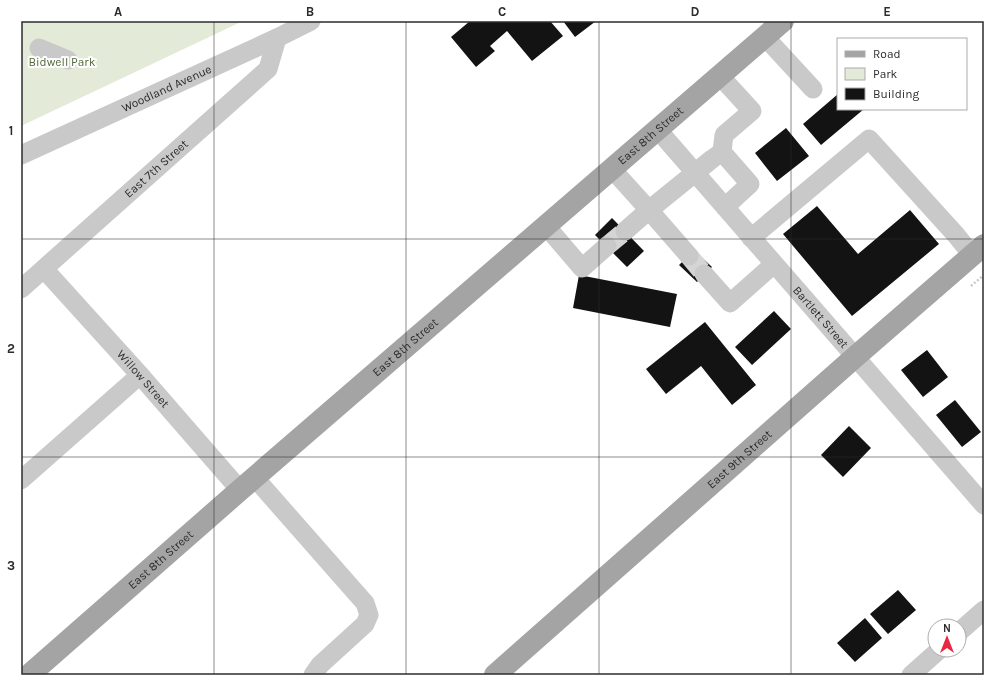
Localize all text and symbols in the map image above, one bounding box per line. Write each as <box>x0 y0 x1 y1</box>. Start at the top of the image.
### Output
text: A <box>114 4 122 19</box>
text: B <box>306 4 314 19</box>
text: C <box>498 4 506 19</box>
text: D <box>691 4 700 19</box>
text: E <box>883 4 891 19</box>
legend <box>837 38 967 110</box>
text: Road <box>873 47 901 61</box>
park label: Bidwell Park <box>29 55 96 69</box>
street label: Woodland Avenue <box>119 62 214 115</box>
text: Park <box>873 67 898 81</box>
text: Building <box>873 87 920 101</box>
street label: East 8th Street <box>615 103 686 168</box>
text: 1 <box>9 123 13 138</box>
street label: East 7th Street <box>122 136 191 201</box>
street label: Bartlett Street <box>790 283 852 351</box>
street label: East 8th Street <box>370 315 441 379</box>
text: 2 <box>7 341 15 356</box>
street label: Willow Street <box>114 347 173 411</box>
street label: East 9th Street <box>704 427 775 491</box>
street label: East 8th Street <box>125 527 196 592</box>
text: 3 <box>7 558 15 573</box>
north arrow <box>927 618 967 658</box>
text: N <box>943 622 951 635</box>

